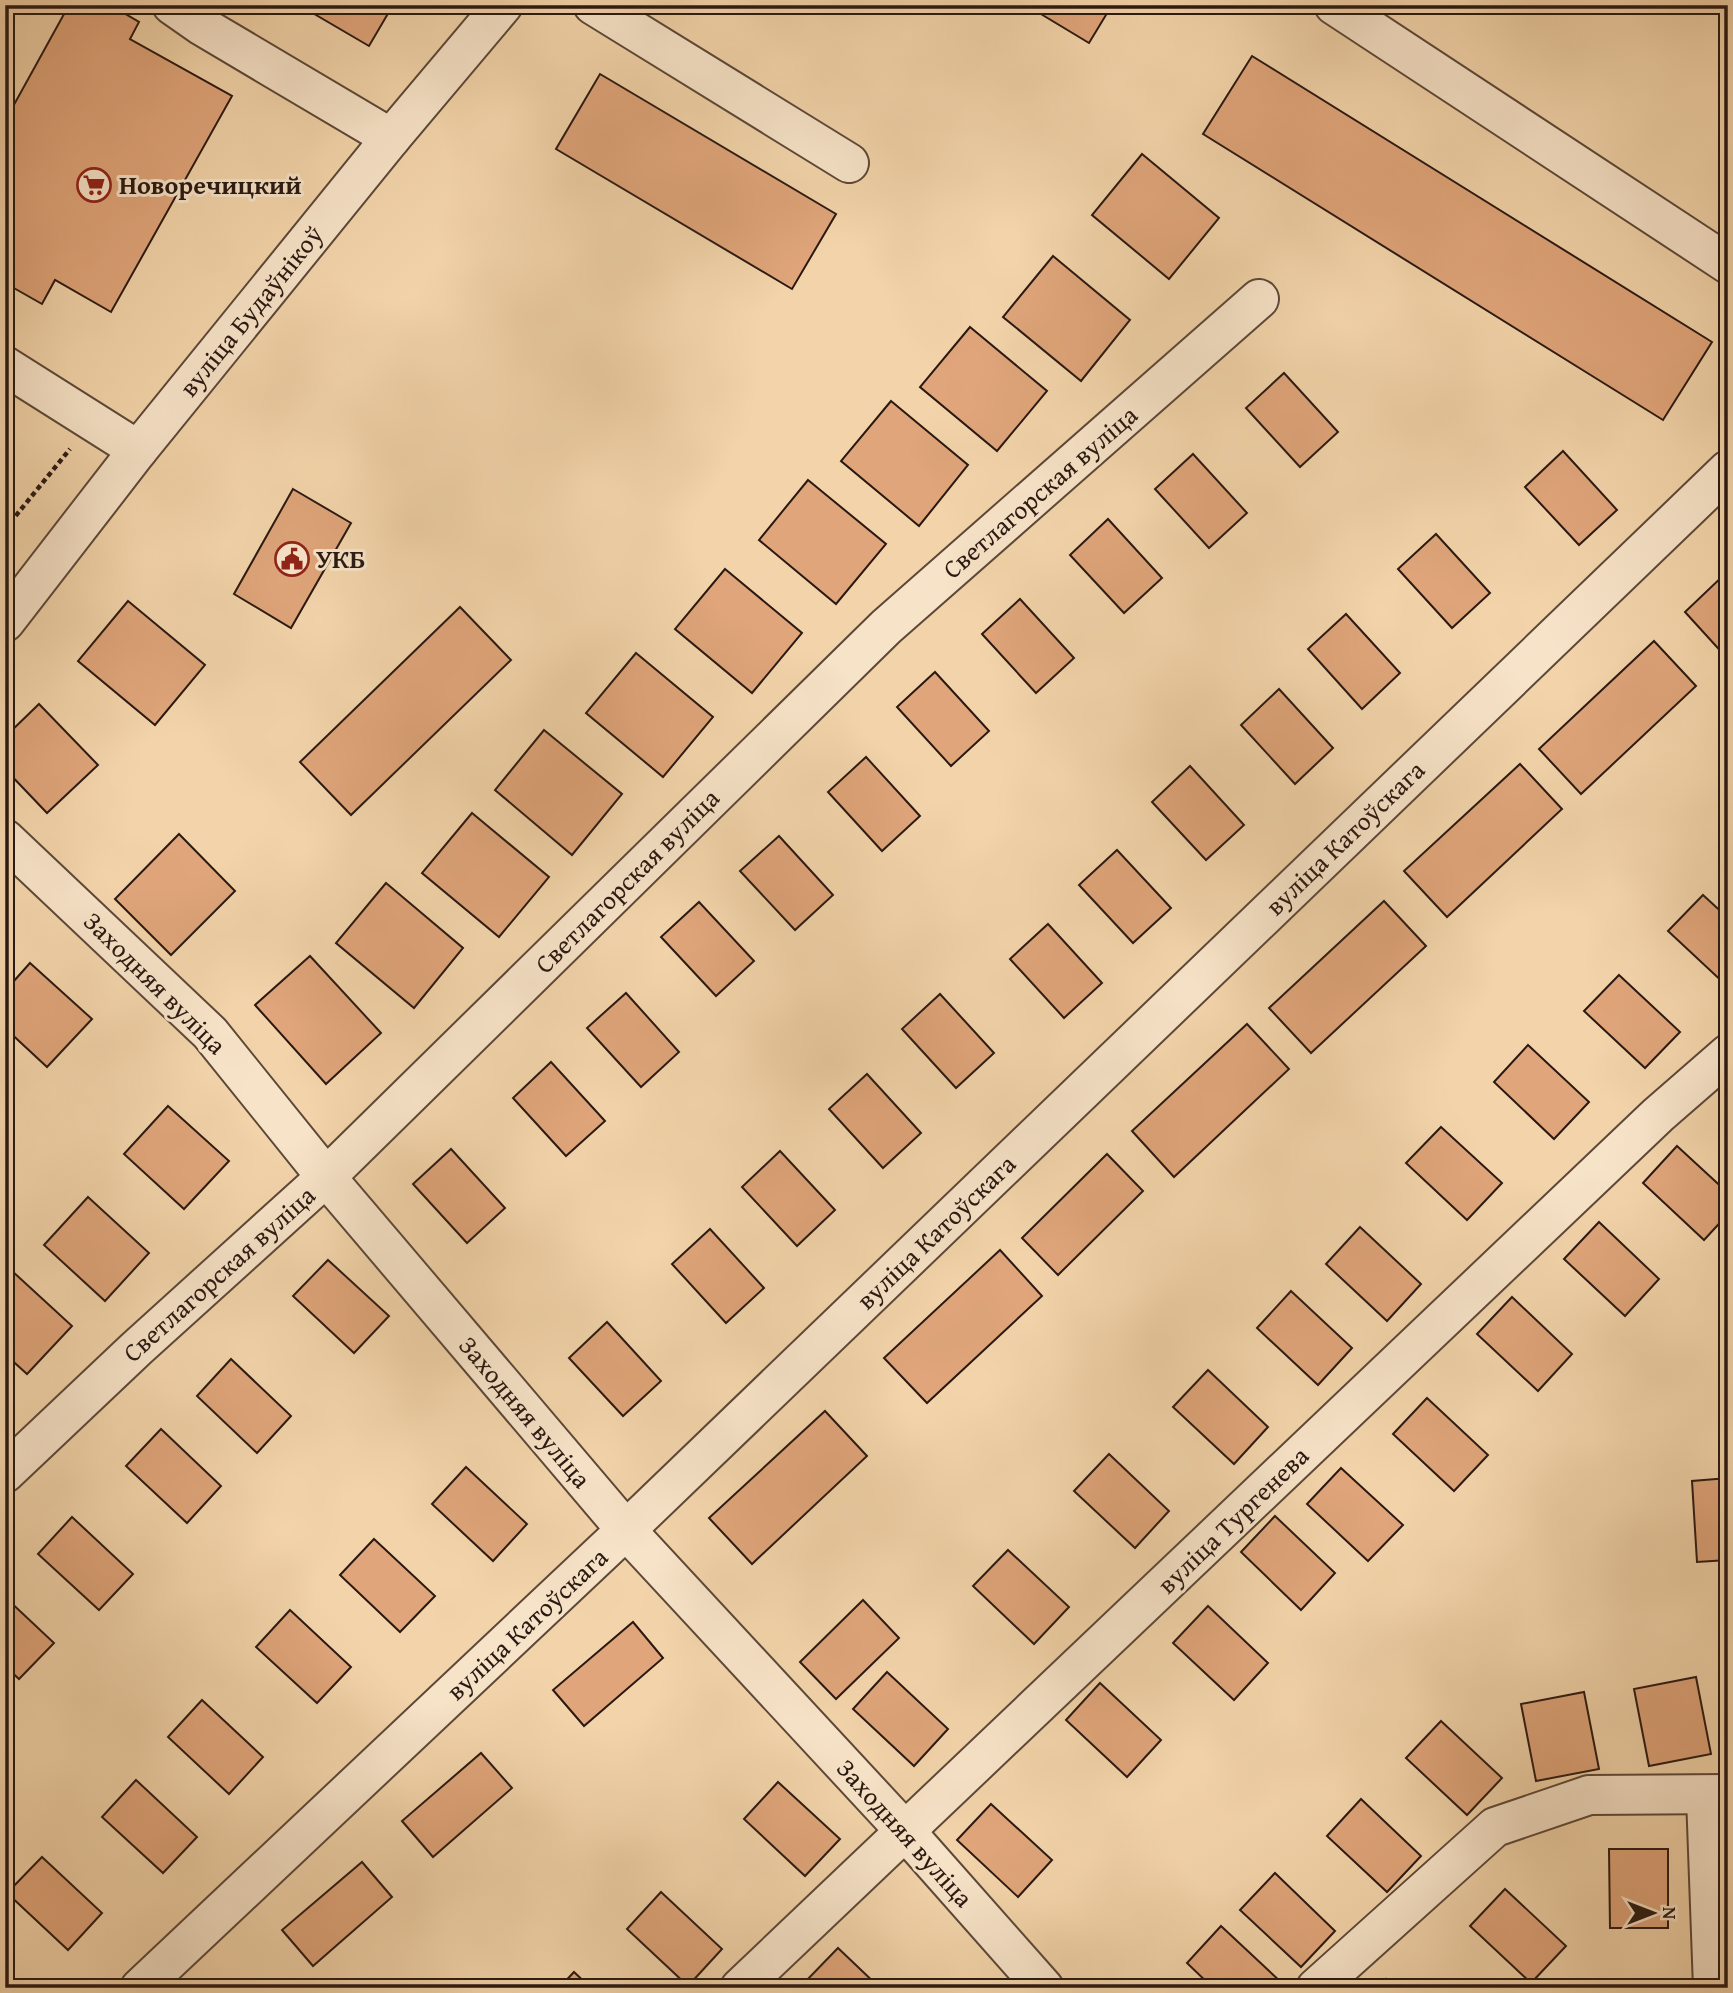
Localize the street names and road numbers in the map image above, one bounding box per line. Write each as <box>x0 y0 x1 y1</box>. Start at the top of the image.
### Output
street label: вуліца Будаўнікоў <box>169 217 332 405</box>
street label: Светлагорская вуліца <box>933 395 1146 588</box>
street label: вуліца Катоўскага <box>1256 751 1434 924</box>
street label: Светлагорская вуліца <box>525 779 728 982</box>
street label: Заходняя вуліца <box>75 902 236 1063</box>
street label: вуліца Катоўскага <box>847 1145 1025 1318</box>
street label: Светлагорская вуліца <box>114 1176 324 1371</box>
street label: Заходняя вуліца <box>450 1327 601 1497</box>
street label: вуліца Тургенева <box>1148 1436 1318 1602</box>
street label: вуліца Катоўскага <box>437 1538 617 1709</box>
street label: Заходняя вуліца <box>828 1750 983 1916</box>

